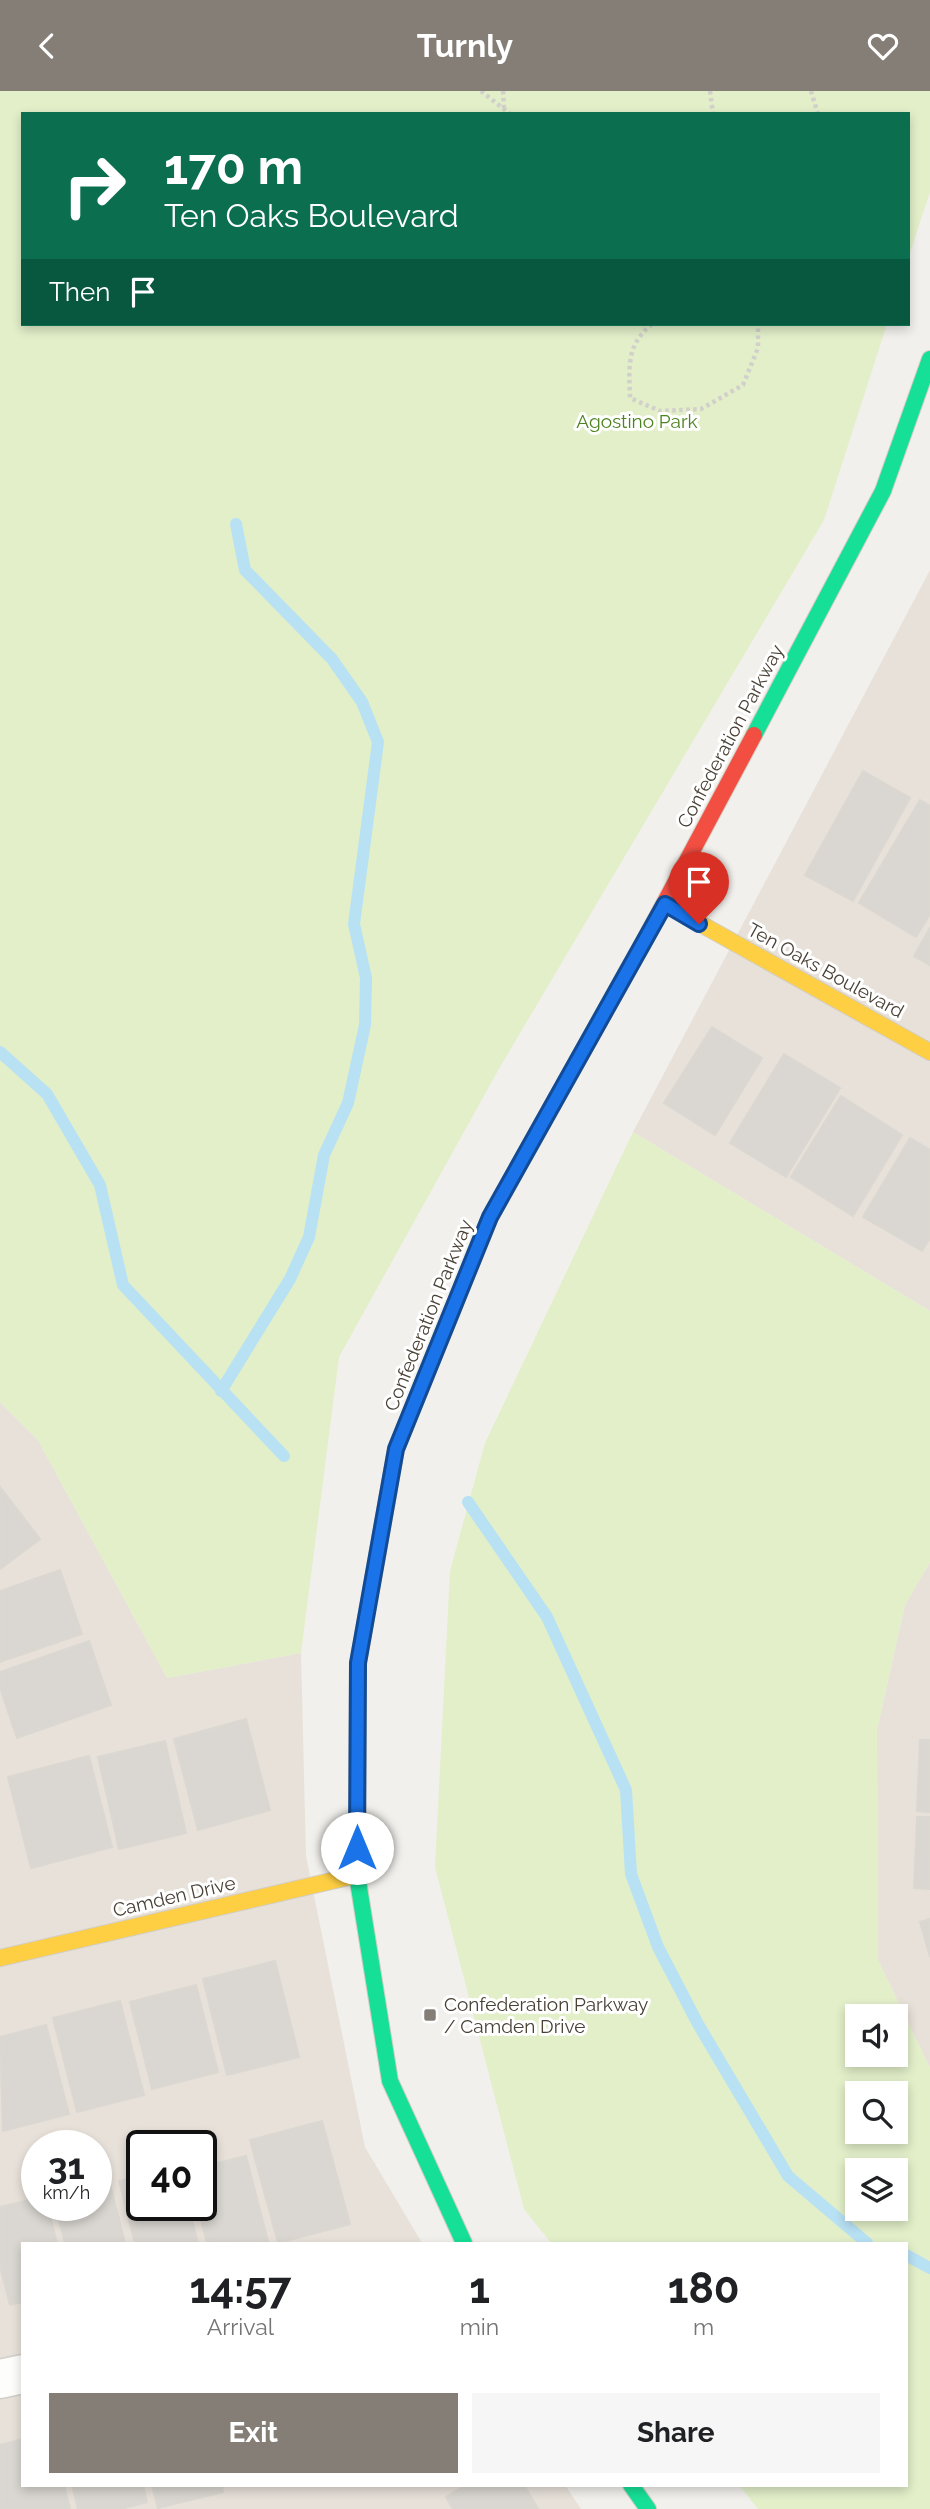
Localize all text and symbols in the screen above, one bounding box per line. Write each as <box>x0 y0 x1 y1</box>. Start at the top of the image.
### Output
icon: back <box>28 27 66 65</box>
text: Turnly <box>417 27 513 64</box>
icon: heart <box>864 27 902 65</box>
text: 170 m <box>164 138 303 195</box>
icon: right <box>49 140 140 231</box>
text: Ten Oaks Boulevard <box>164 197 459 234</box>
icon: arrive <box>124 273 162 311</box>
text: Then <box>49 277 110 307</box>
park label: Agostino Park <box>576 410 698 432</box>
street label: Confederation Parkway <box>672 641 788 831</box>
pin <box>669 852 729 924</box>
icon: arrive <box>680 863 718 901</box>
street label: Ten Oaks Boulevard <box>744 918 908 1022</box>
street label: Confederation Parkway <box>380 1216 476 1414</box>
position arrow <box>320 1811 394 1885</box>
street label: Camden Drive <box>111 1871 237 1921</box>
place label: Confederation Parkway / Camden Drive <box>444 1993 648 2037</box>
map controls <box>845 2004 908 2221</box>
button: sound <box>845 2004 908 2067</box>
marker: Confederation Parkway / Camden Drive <box>422 2007 438 2023</box>
button: search <box>845 2081 908 2144</box>
speed limit sign: 40 <box>126 2130 217 2221</box>
text: 31 <box>48 2146 85 2187</box>
button: layers <box>845 2158 908 2221</box>
text: km/h <box>43 2182 90 2203</box>
text: 14:57 <box>189 2264 291 2313</box>
text: 1 <box>469 2264 490 2313</box>
text: 180 <box>668 2264 740 2313</box>
text: Arrival <box>207 2313 274 2340</box>
text: min <box>460 2313 499 2340</box>
text: m <box>693 2313 714 2340</box>
button: Exit <box>49 2393 458 2473</box>
button: Share <box>472 2393 880 2473</box>

